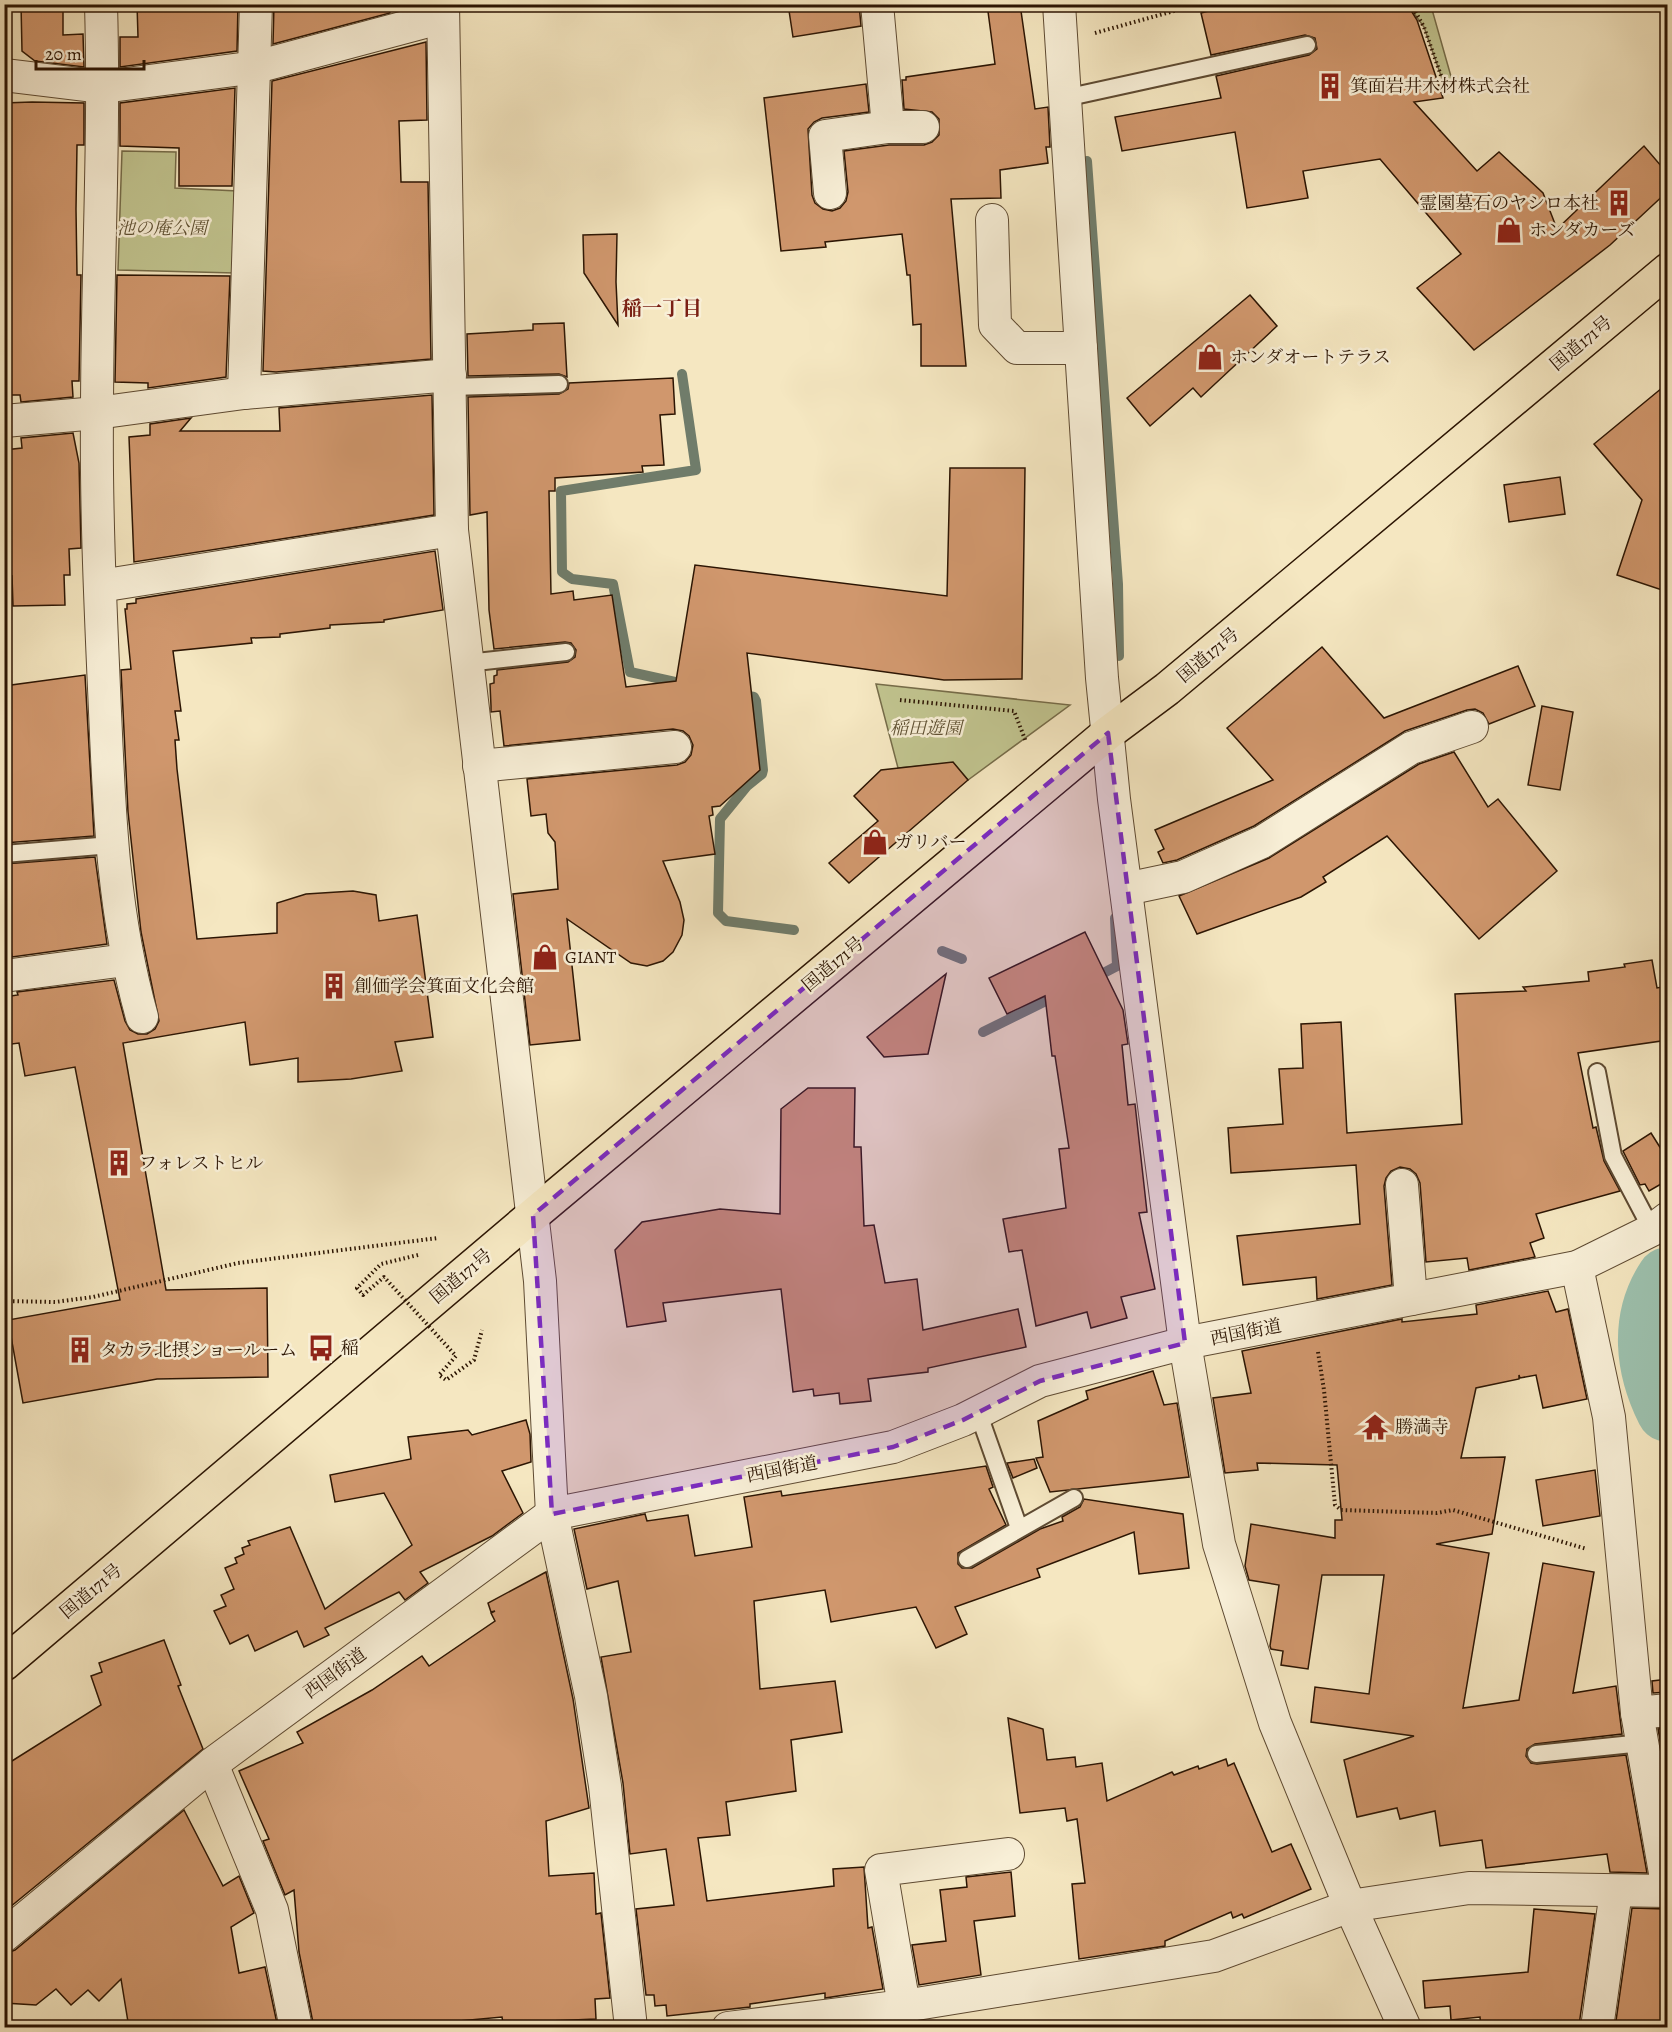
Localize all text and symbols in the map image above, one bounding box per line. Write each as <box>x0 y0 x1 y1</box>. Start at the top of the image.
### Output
scale bar <box>36 33 144 71</box>
text: 20 m <box>45 42 82 66</box>
building icon: 箕面岩井木材株式会社 <box>1315 71 1345 101</box>
place label: 箕面岩井木材株式会社 <box>1350 74 1530 98</box>
building icon: 霊園墓石のヤシロ本社 <box>1604 188 1634 218</box>
place label: 霊園墓石のヤシロ本社 <box>1419 191 1599 215</box>
shop icon: ホンダカーズ <box>1494 215 1524 245</box>
park label: 池の庵公園 <box>117 216 210 240</box>
place label: ホンダカーズ <box>1529 218 1635 242</box>
district label: 稲一丁目 <box>622 295 702 322</box>
street label: 国道171号 <box>1545 310 1617 376</box>
shop icon: ホンダオートテラス <box>1195 342 1225 372</box>
place label: ホンダオートテラス <box>1230 345 1391 369</box>
street label: 国道171号 <box>1172 622 1244 688</box>
park label: 稲田遊園 <box>890 716 965 740</box>
shop icon: ガリバー <box>860 827 890 857</box>
place label: ガリバー <box>895 830 966 854</box>
street label: 国道171号 <box>797 931 869 997</box>
shop icon: GIANT <box>530 942 560 972</box>
place label: GIANT <box>565 945 616 969</box>
building icon: 創価学会箕面文化会館 <box>319 971 349 1001</box>
place label: 創価学会箕面文化会館 <box>354 974 534 998</box>
building icon: フォレストヒル <box>104 1148 134 1178</box>
place label: フォレストヒル <box>139 1151 264 1175</box>
street label: 国道171号 <box>425 1243 497 1309</box>
street label: 西国街道 <box>1208 1313 1284 1351</box>
bus stop icon: 稲 <box>306 1333 336 1363</box>
building icon: タカラ北摂ショールーム <box>65 1335 95 1365</box>
place label: 稲 <box>341 1336 359 1360</box>
place label: タカラ北摂ショールーム <box>100 1338 297 1362</box>
temple icon: 勝満寺 <box>1360 1412 1390 1442</box>
place label: 勝満寺 <box>1395 1415 1449 1439</box>
street label: 西国街道 <box>744 1450 820 1488</box>
street label: 国道171号 <box>55 1558 127 1624</box>
street label: 西国街道 <box>299 1642 371 1704</box>

